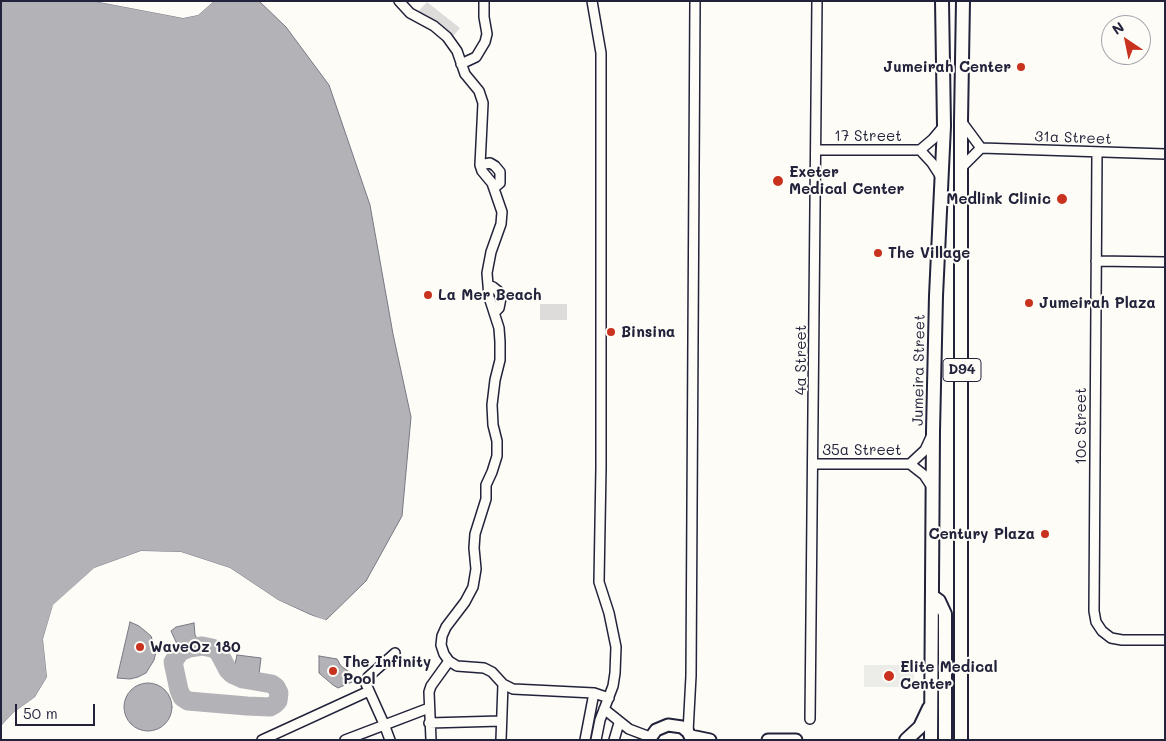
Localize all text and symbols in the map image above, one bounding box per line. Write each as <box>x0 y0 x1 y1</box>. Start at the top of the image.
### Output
north arrow <box>1101 15 1151 65</box>
text: N <box>1108 17 1128 39</box>
place label: Jumeirah Center <box>883 58 1011 76</box>
marker: Jumeirah Center <box>1015 61 1027 73</box>
street label: 17 Street <box>834 127 902 145</box>
street label: 31a Street <box>1034 128 1112 148</box>
place label: Exeter Medical Center <box>789 163 904 198</box>
marker: Exeter Medical Center <box>771 174 785 188</box>
place label: Medlink Clinic <box>946 190 1051 208</box>
marker: Medlink Clinic <box>1055 192 1069 206</box>
place label: The Village <box>888 244 970 262</box>
marker: The Village <box>872 247 884 259</box>
place label: La Mer Beach <box>438 286 542 304</box>
marker: La Mer Beach <box>422 289 434 301</box>
place label: Jumeirah Plaza <box>1039 294 1156 312</box>
marker: Jumeirah Plaza <box>1023 297 1035 309</box>
street label: Jumeira Street <box>909 314 929 426</box>
place label: Binsina <box>621 323 675 341</box>
street label: 4a Street <box>792 325 810 395</box>
marker: Binsina <box>605 326 617 338</box>
road number: D94 <box>943 358 981 382</box>
street label: 10c Street <box>1072 387 1090 465</box>
street label: 35a Street <box>822 441 902 459</box>
place label: Century Plaza <box>929 525 1035 543</box>
marker: Century Plaza <box>1039 528 1051 540</box>
place label: WaveOz 180 <box>150 638 241 656</box>
marker: WaveOz 180 <box>134 641 146 653</box>
place label: The Infinity Pool <box>343 653 431 688</box>
place label: Elite Medical Center <box>900 658 998 693</box>
marker: The Infinity Pool <box>327 665 339 677</box>
marker: Elite Medical Center <box>882 669 896 683</box>
scale bar <box>18 694 98 726</box>
text: 50 m <box>23 703 58 723</box>

